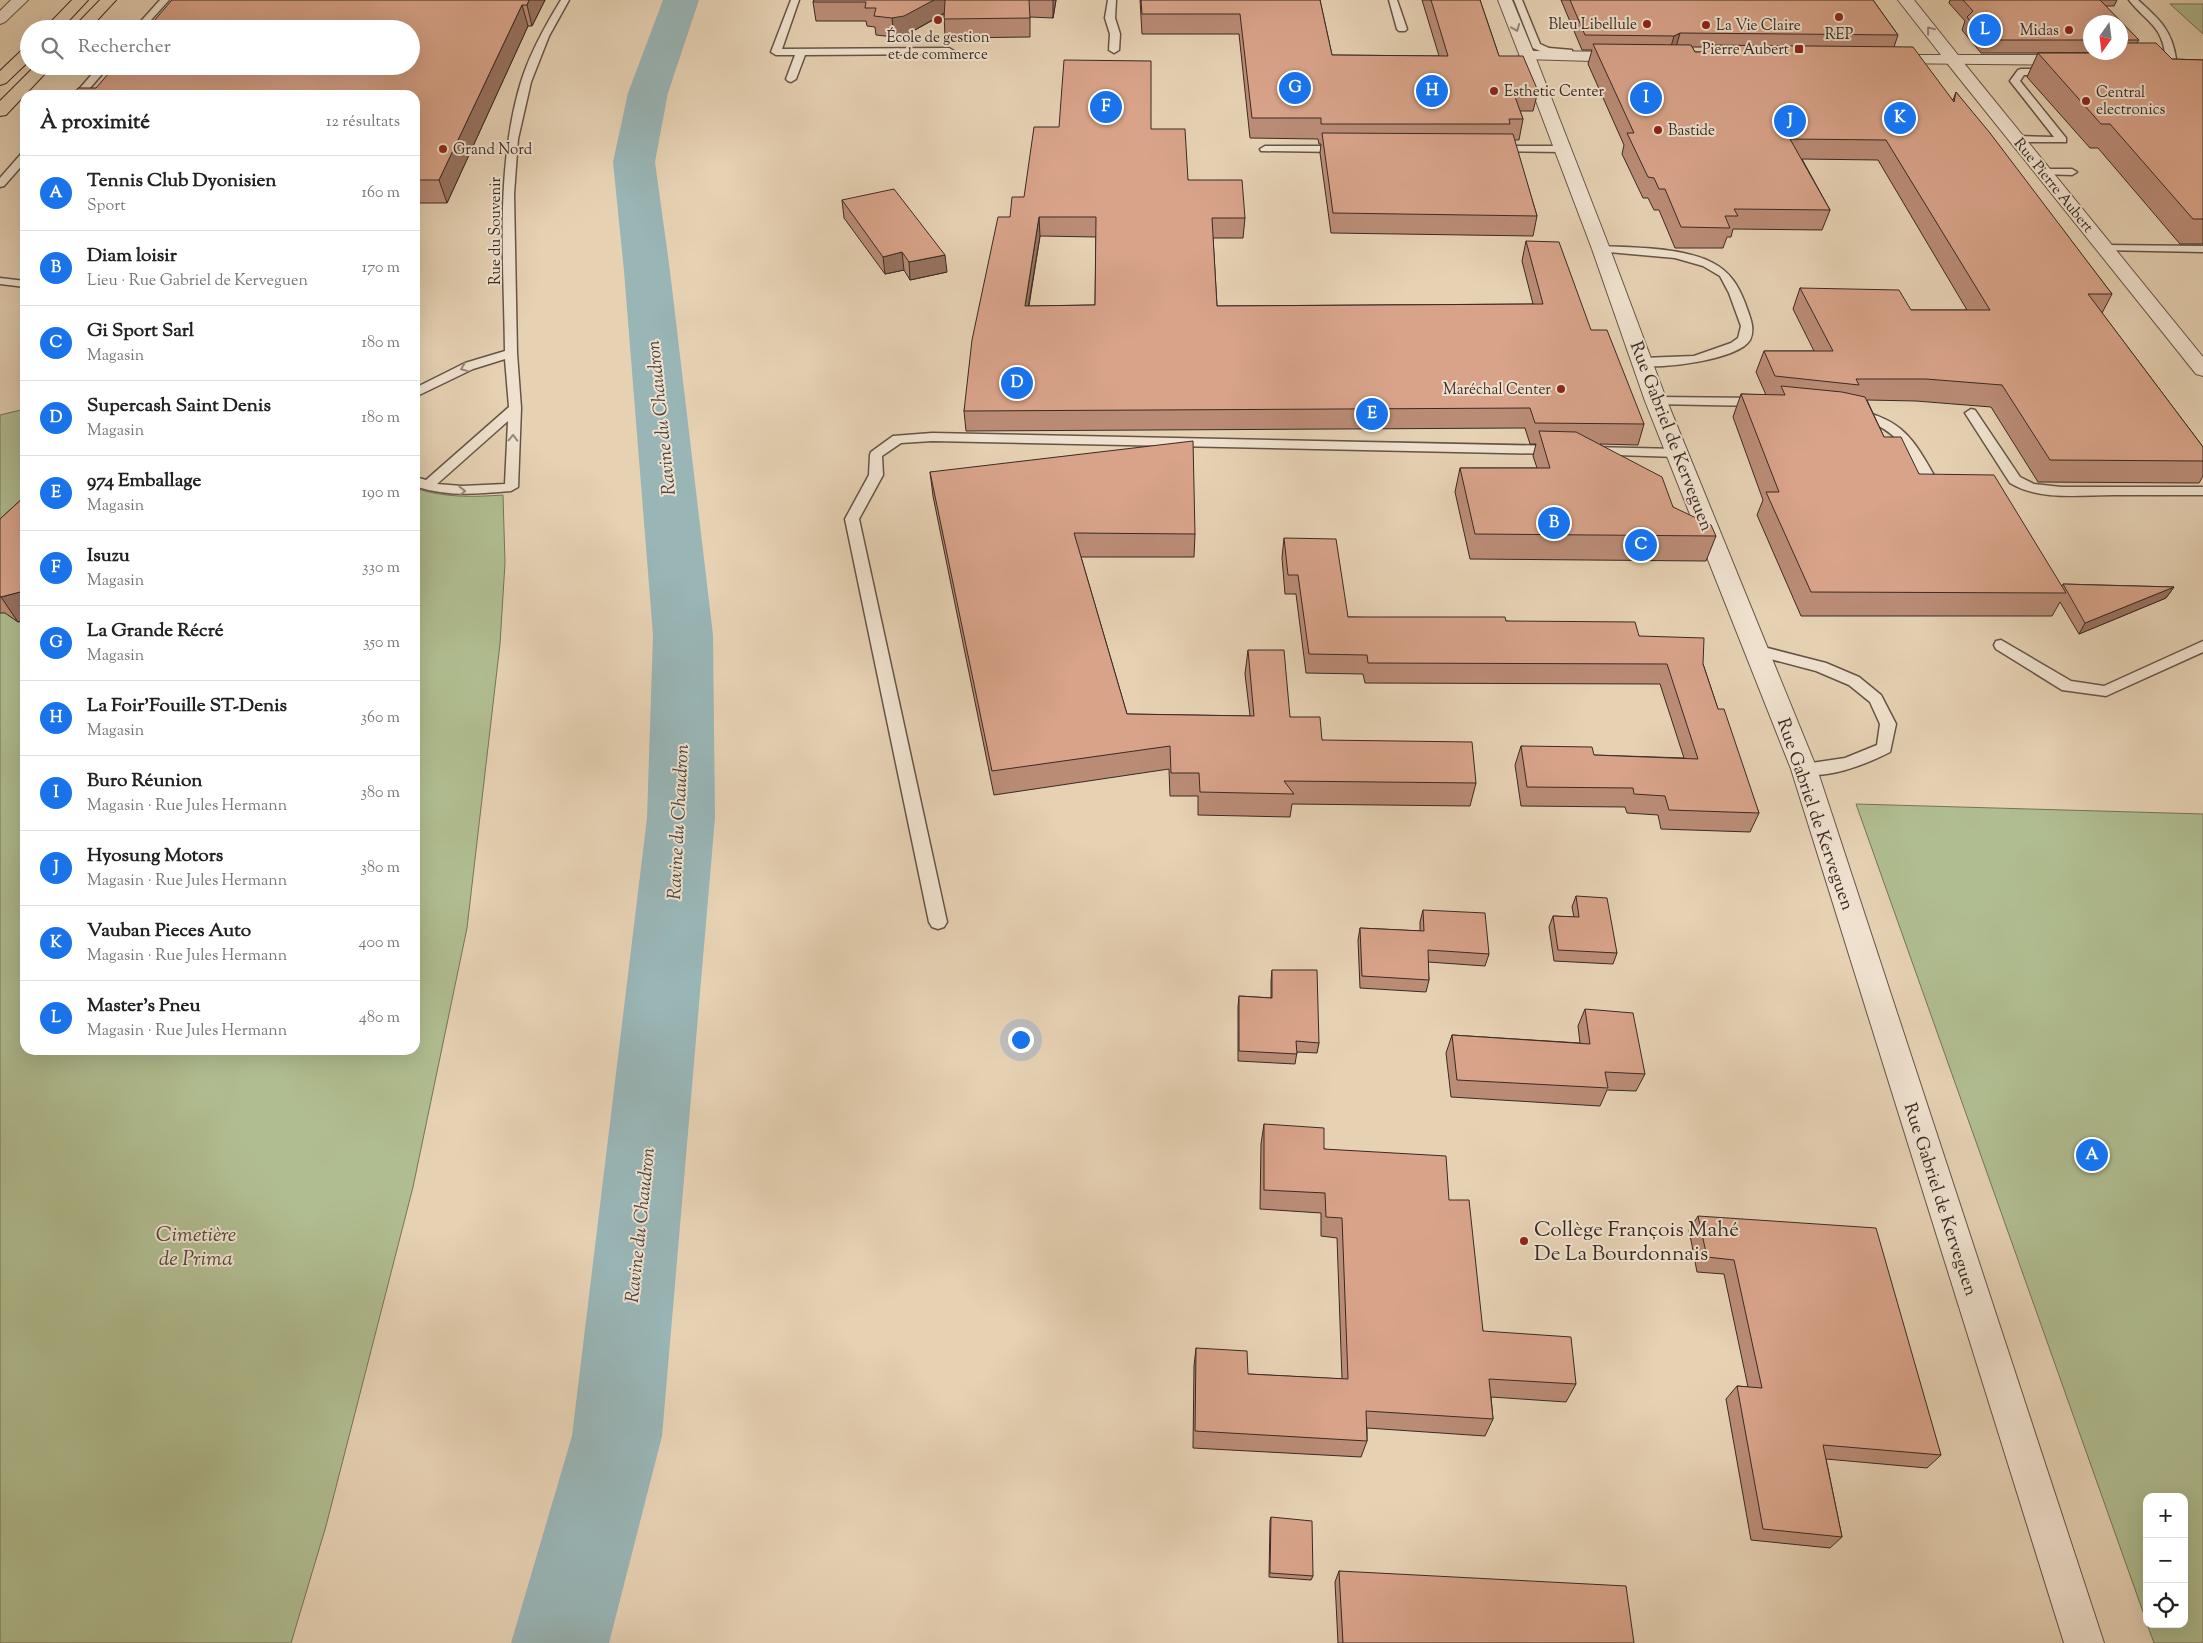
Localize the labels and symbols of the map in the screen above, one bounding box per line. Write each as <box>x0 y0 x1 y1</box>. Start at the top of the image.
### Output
marker: REP <box>1833 11 1845 23</box>
pin: L <box>1969 11 2001 49</box>
marker: École de gestion et de commerce <box>932 14 944 26</box>
place label: Bleu Libellule <box>1549 15 1637 36</box>
north arrow <box>2083 15 2128 60</box>
place label: La Vie Claire <box>1716 16 1801 37</box>
marker: Bleu Libellule <box>1641 18 1653 30</box>
marker: La Vie Claire <box>1700 19 1712 31</box>
place label: Midas <box>2020 21 2059 42</box>
one-way arrow <box>1510 23 1521 32</box>
marker: Midas <box>2063 24 2075 36</box>
place label: REP <box>1825 25 1854 46</box>
place label: École de gestion et de commerce <box>886 27 990 66</box>
one-way arrow <box>1927 27 1935 36</box>
place label: Pierre Aubert <box>1702 40 1789 61</box>
marker: Pierre Aubert <box>1793 43 1805 55</box>
pin: G <box>1279 69 1311 107</box>
pin: H <box>1416 72 1448 110</box>
pin: I <box>1630 79 1662 117</box>
place label: Esthetic Center <box>1504 82 1604 103</box>
place label: Central electronics <box>2096 83 2165 121</box>
marker: Esthetic Center <box>1488 85 1500 97</box>
pin: F <box>1090 88 1122 126</box>
marker: Central electronics <box>2080 95 2092 107</box>
pin: K <box>1884 99 1916 137</box>
pin: J <box>1774 102 1806 140</box>
place label: Bastide <box>1668 121 1715 142</box>
marker: Bastide <box>1652 124 1664 136</box>
street label: Rue Pierre Aubert <box>2008 134 2098 238</box>
place label: Grand Nord <box>453 140 533 161</box>
marker: Grand Nord <box>437 143 449 155</box>
street label: Rue du Souvenir <box>486 177 507 285</box>
street label: Rue Gabriel de Kerveguen <box>1622 338 1719 536</box>
water label: Ravine du Chaudron <box>641 339 684 497</box>
one-way arrow <box>460 362 469 372</box>
pin: D <box>1001 364 1033 402</box>
place label: Maréchal Center <box>1443 380 1551 401</box>
marker: Maréchal Center <box>1555 383 1567 395</box>
pin: E <box>1356 395 1388 433</box>
one-way arrow <box>508 434 519 442</box>
one-way arrow <box>458 486 466 496</box>
pin: B <box>1538 504 1570 542</box>
pin: C <box>1625 526 1657 564</box>
street label: Rue Gabriel de Kerveguen <box>1769 715 1859 915</box>
water label: Ravine du Chaudron <box>662 744 697 901</box>
your location <box>1008 1027 1034 1053</box>
street label: Rue Gabriel de Kerveguen <box>1896 1100 1983 1300</box>
pin: A <box>2076 1136 2108 1174</box>
water label: Ravine du Chaudron <box>620 1146 663 1304</box>
place label: Collège François Mahé De La Bourdonnais <box>1534 1216 1739 1270</box>
park label: Cimetière de Prima <box>156 1221 236 1275</box>
marker: Collège François Mahé De La Bourdonnais <box>1518 1235 1530 1247</box>

